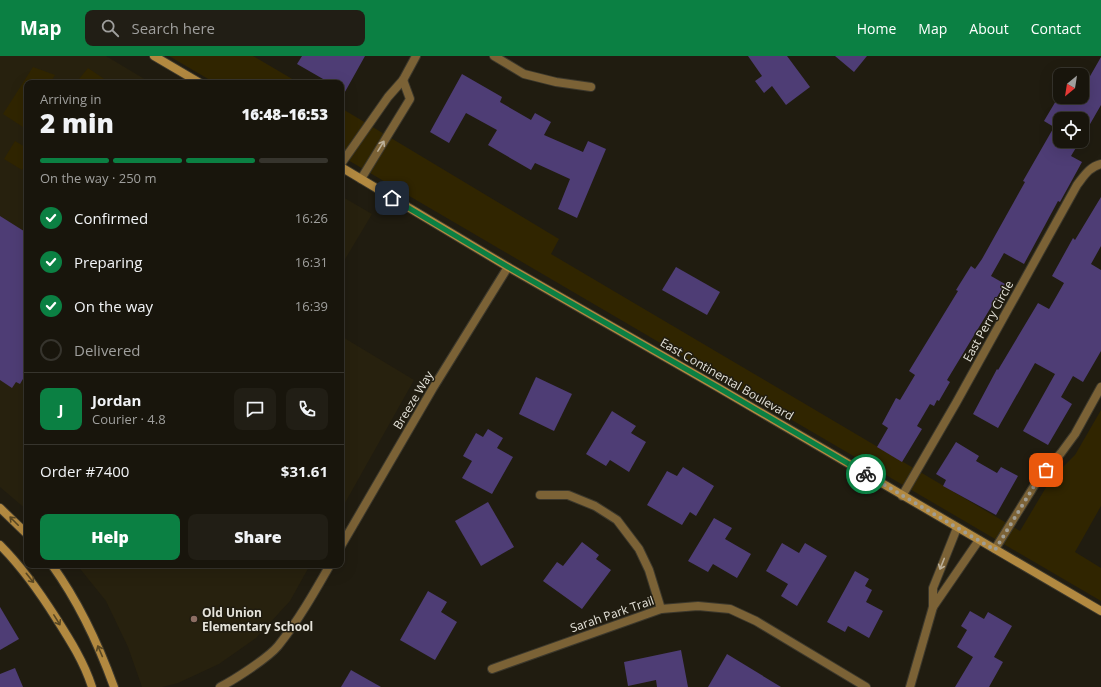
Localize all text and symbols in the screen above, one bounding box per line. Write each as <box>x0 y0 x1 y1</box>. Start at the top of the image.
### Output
search box <box>85 10 365 46</box>
text: Map <box>20 15 61 41</box>
icon: search <box>99 17 121 39</box>
text: Search here <box>131 18 215 38</box>
text: Home <box>857 19 896 38</box>
text: Map <box>918 19 947 38</box>
text: About <box>969 19 1009 38</box>
text: Contact <box>1031 19 1081 38</box>
north arrow <box>1053 68 1089 104</box>
map controls <box>1053 68 1089 148</box>
text: Arriving in <box>40 90 102 108</box>
text: 16:48–16:53 <box>242 104 328 124</box>
text: 2 min <box>40 105 114 141</box>
button: locate <box>1053 112 1089 148</box>
one-way arrow <box>377 141 385 152</box>
text: On the way · 250 m <box>40 169 156 187</box>
pin <box>375 181 409 215</box>
icon: home <box>381 187 403 209</box>
icon: check <box>40 207 62 229</box>
text: Confirmed <box>74 208 148 228</box>
text: 16:26 <box>295 209 328 227</box>
icon: check <box>40 251 62 273</box>
text: Preparing <box>74 252 142 272</box>
text: 16:31 <box>295 253 328 271</box>
street label: East Perry Circle <box>959 277 1017 365</box>
icon: check <box>40 295 62 317</box>
text: On the way <box>74 296 153 316</box>
text: 16:39 <box>295 297 328 315</box>
street label: East Continental Boulevard <box>657 334 797 424</box>
text: Delivered <box>74 340 141 360</box>
street label: Breeze Way <box>389 367 438 432</box>
button: chat <box>234 388 276 430</box>
button: phone <box>286 388 328 430</box>
text: Jordan <box>92 390 141 410</box>
text: J <box>59 399 63 419</box>
text: Courier · 4.8 <box>92 410 166 428</box>
pin <box>1029 453 1063 487</box>
courier <box>846 454 886 494</box>
icon: bag <box>1035 459 1057 481</box>
text: Order #7400 <box>40 461 129 481</box>
text: $31.61 <box>281 461 328 481</box>
icon: bike <box>855 463 877 485</box>
button: Help <box>40 514 180 560</box>
button: Share <box>188 514 328 560</box>
one-way arrow <box>9 516 19 526</box>
one-way arrow <box>938 557 945 569</box>
one-way arrow <box>25 572 34 583</box>
street label: Sarah Park Trail <box>568 592 656 636</box>
place label: Old Union Elementary School <box>202 604 313 635</box>
one-way arrow <box>54 614 62 626</box>
marker: Old Union Elementary School <box>189 614 199 624</box>
one-way arrow <box>96 645 104 657</box>

